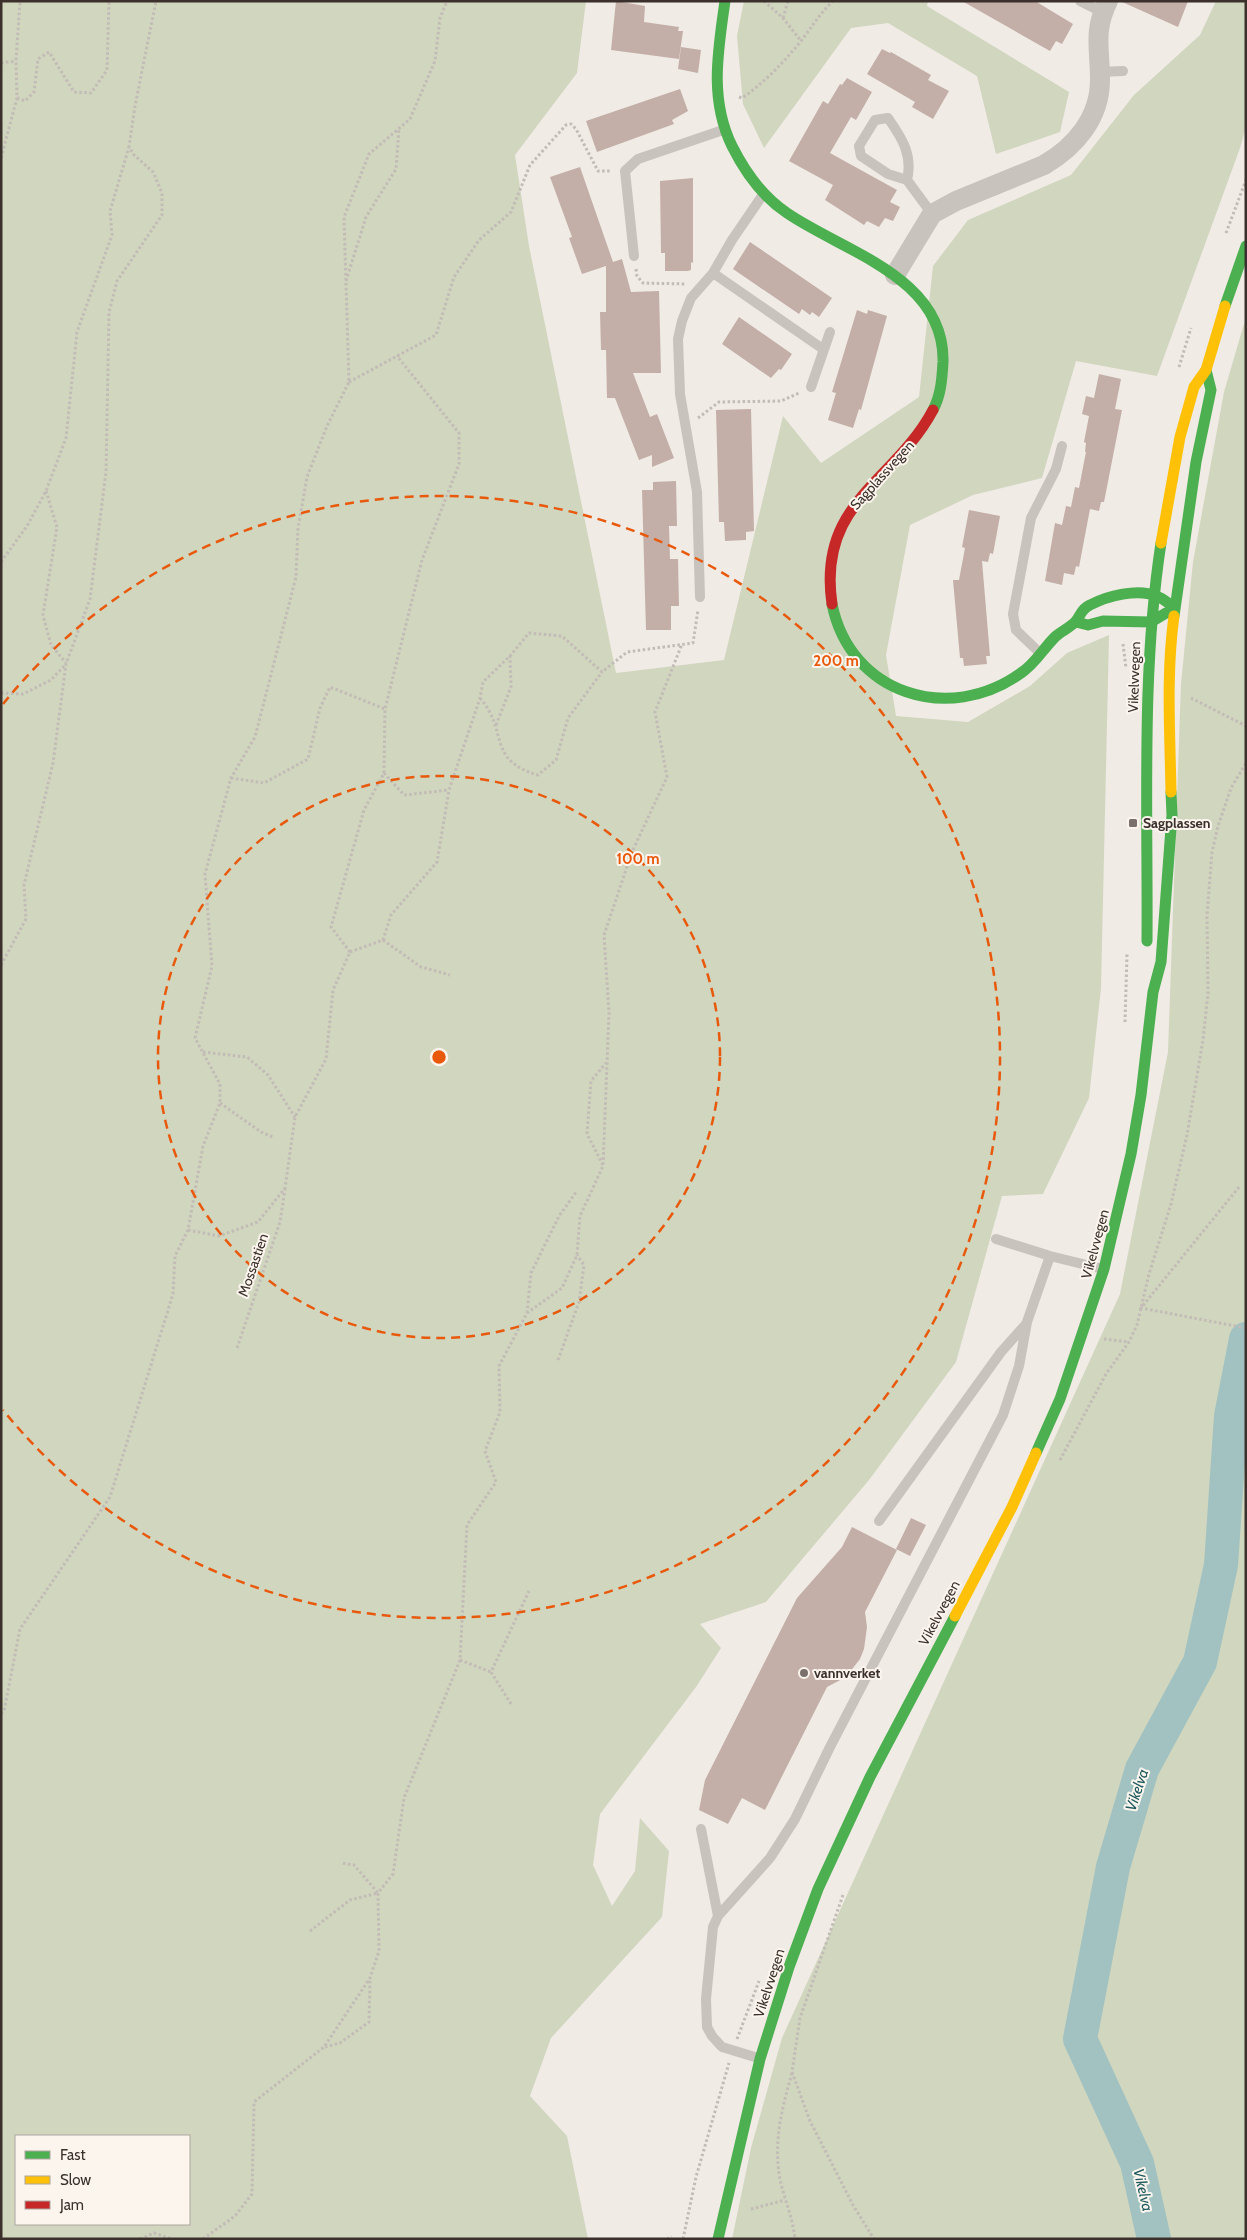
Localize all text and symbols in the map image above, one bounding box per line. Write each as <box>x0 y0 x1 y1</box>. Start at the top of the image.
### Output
street label: Sagplassvegen <box>846 436 918 513</box>
street label: Vikelvvegen <box>1124 641 1144 713</box>
text: 200 m <box>813 652 859 670</box>
place label: Sagplassen <box>1143 814 1211 832</box>
marker: Sagplassen <box>1127 817 1139 829</box>
text: 100 m <box>616 850 660 868</box>
centre of rings <box>430 1048 448 1066</box>
street label: Vikelvvegen <box>1077 1207 1113 1281</box>
street label: Mossastien <box>234 1231 272 1299</box>
street label: Vikelvvegen <box>914 1577 964 1649</box>
place label: vannverket <box>814 1664 880 1682</box>
marker: vannverket <box>798 1667 810 1679</box>
water label: Vikelva <box>1122 1767 1152 1813</box>
street label: Vikelvvegen <box>749 1946 789 2020</box>
legend <box>15 2135 190 2225</box>
text: Fast <box>60 2146 85 2164</box>
water label: Vikelva <box>1129 2167 1157 2213</box>
text: Slow <box>60 2171 91 2189</box>
text: Jam <box>59 2196 84 2214</box>

